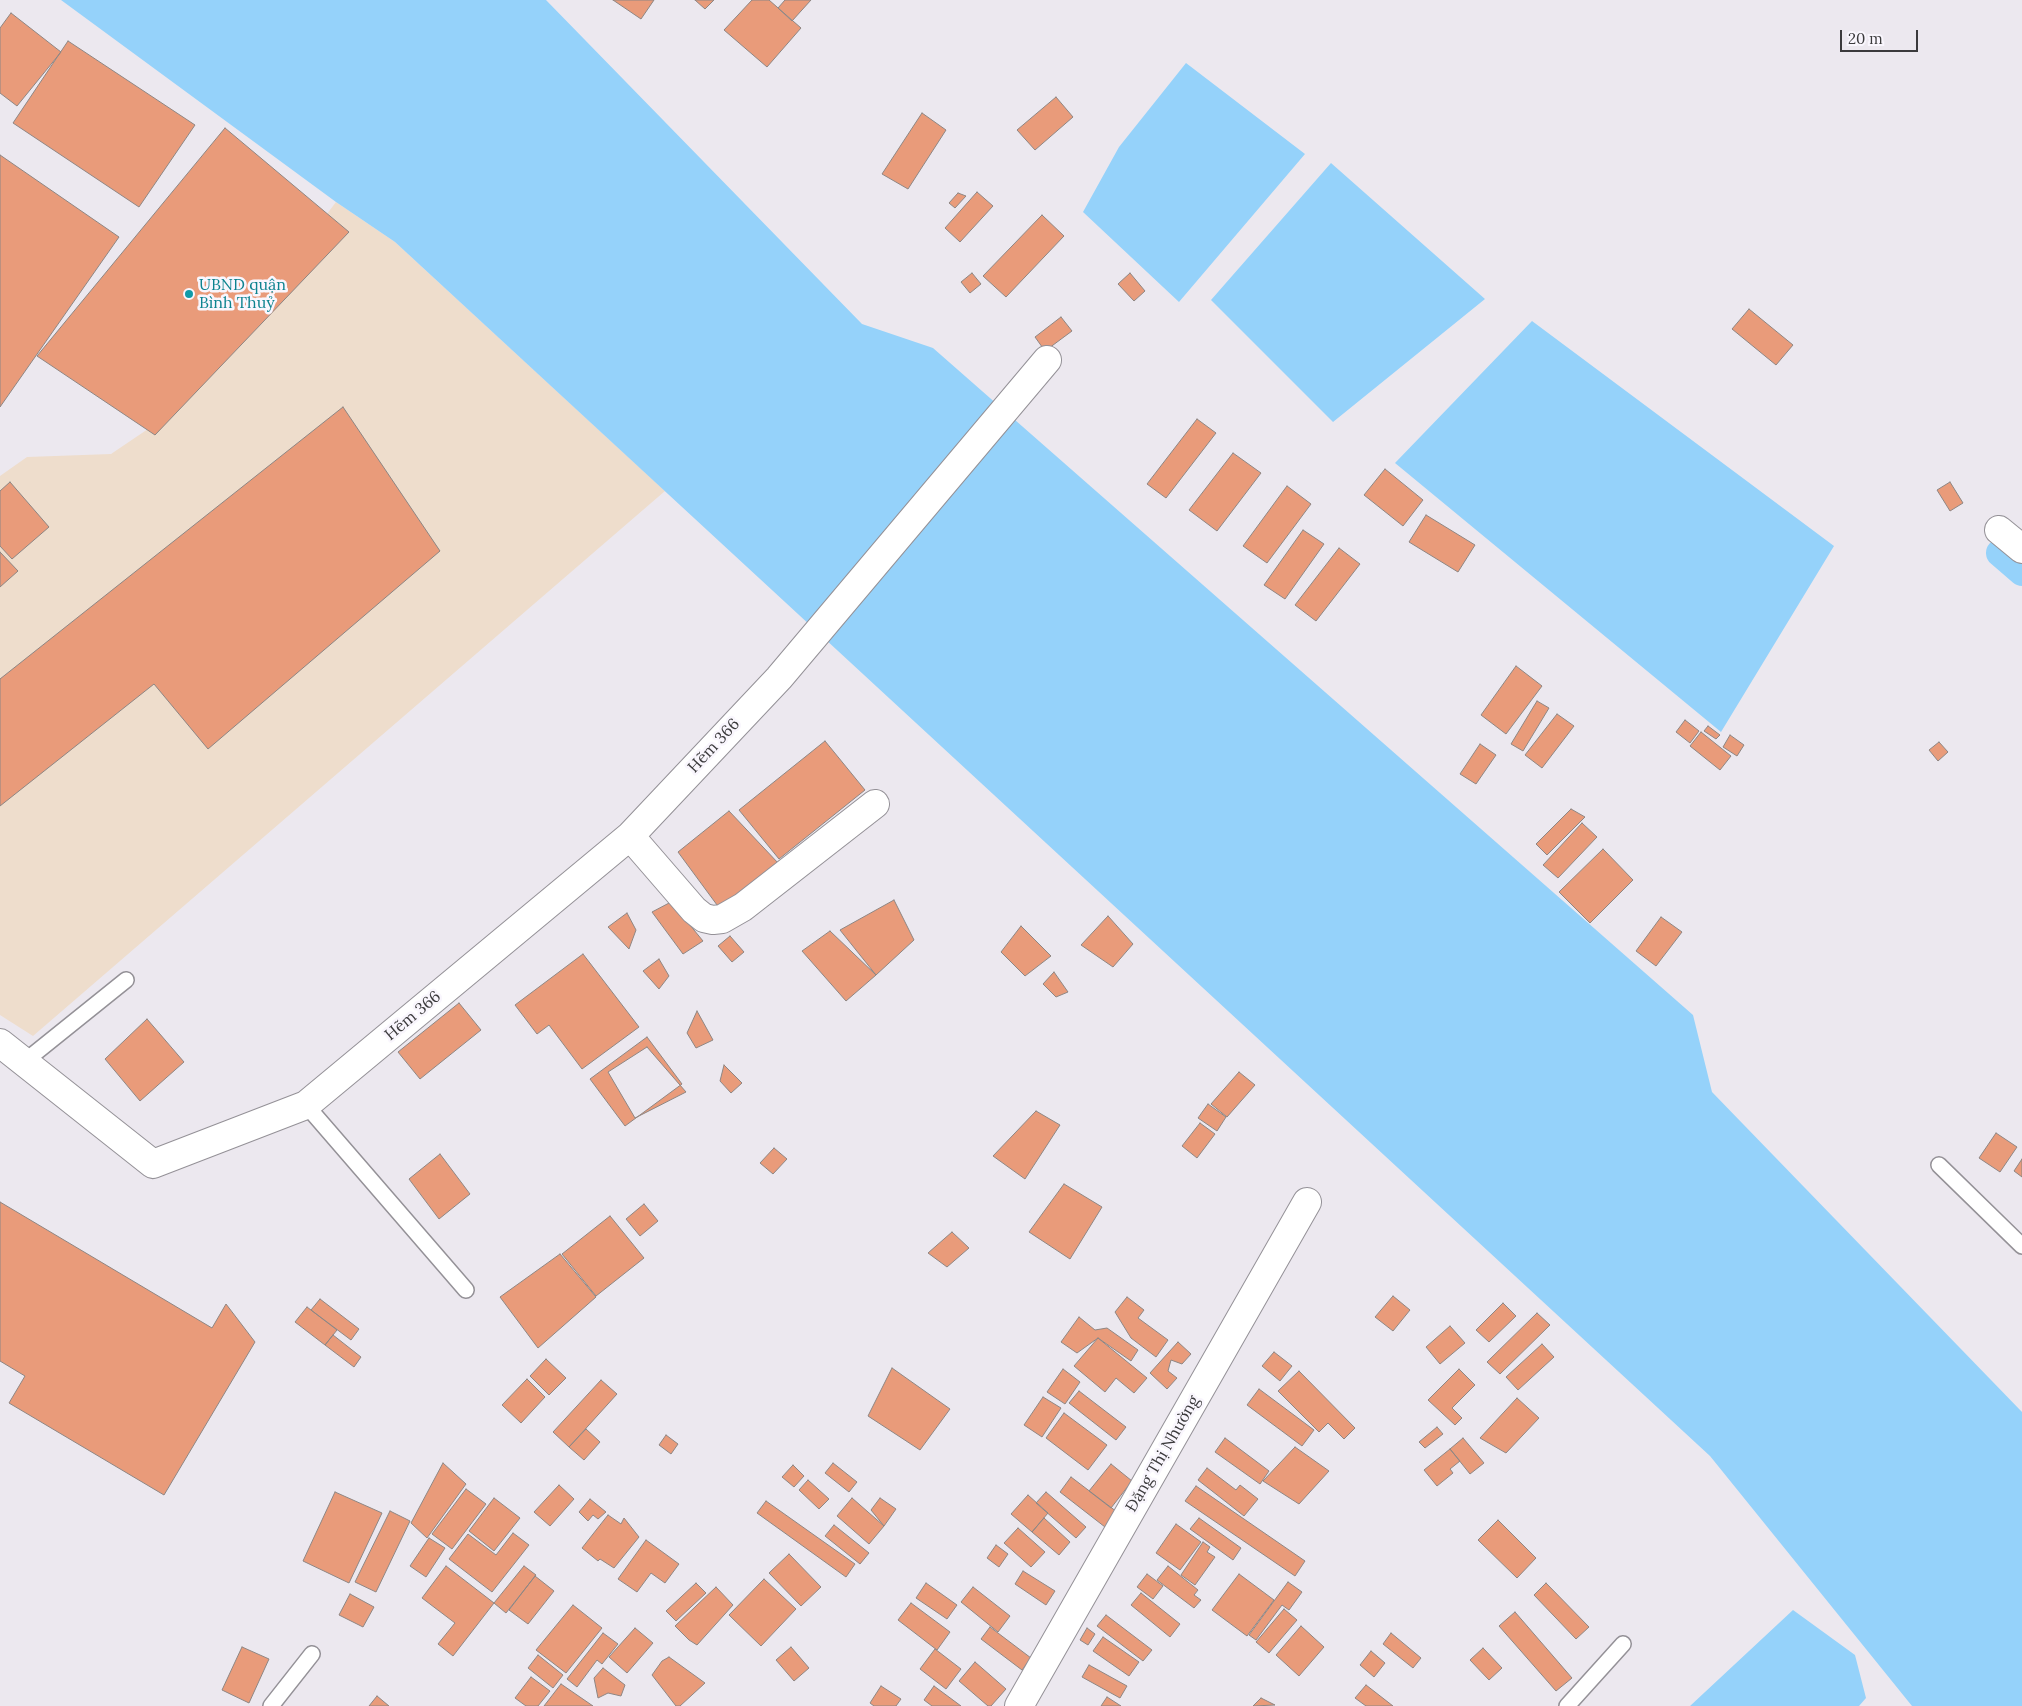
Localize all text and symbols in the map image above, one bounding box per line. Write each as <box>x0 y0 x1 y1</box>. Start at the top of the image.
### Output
scale bar <box>1842 20 1920 52</box>
text: 20 m <box>1848 29 1883 48</box>
place label: UBND quận Bình Thuỷ <box>199 275 286 313</box>
marker: UBND quận Bình Thuỷ <box>183 288 195 300</box>
street label: Hẽm 366 <box>684 715 744 777</box>
street label: Hẽm 366 <box>381 987 445 1045</box>
street label: Đặng Thị Nhường <box>1122 1393 1204 1515</box>

